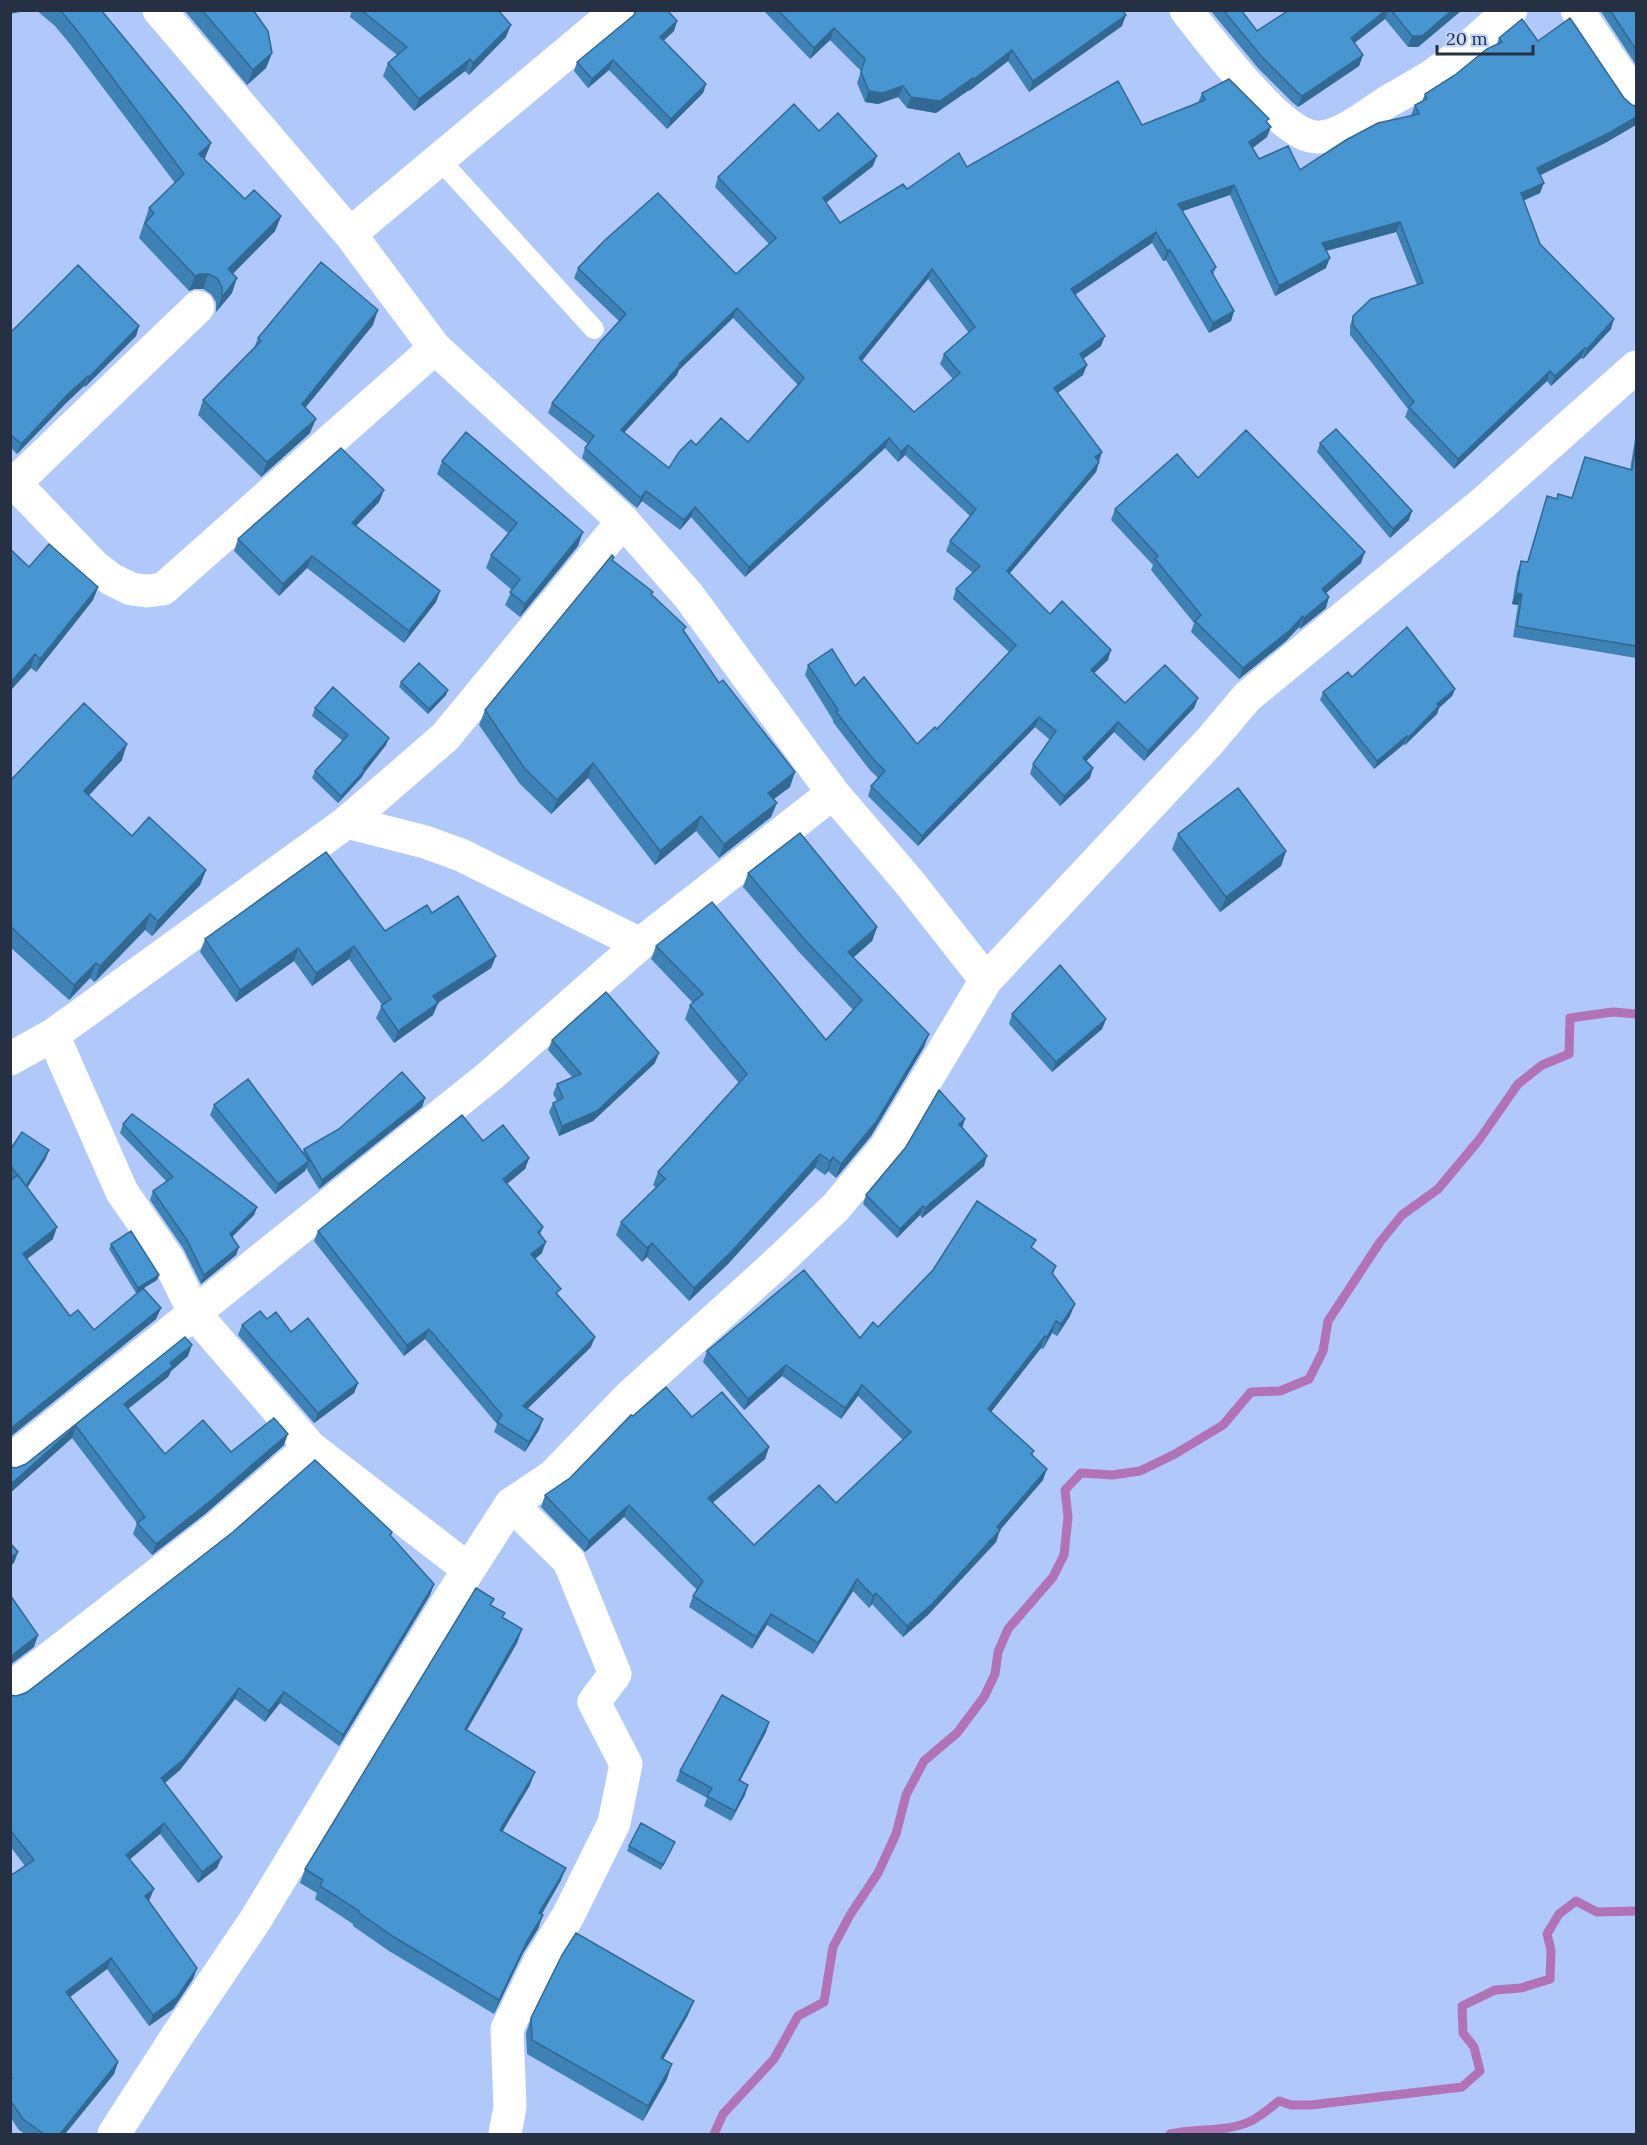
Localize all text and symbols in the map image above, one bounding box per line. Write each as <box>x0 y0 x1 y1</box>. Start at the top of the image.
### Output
scale bar <box>1437 18 1533 56</box>
text: 20 m <box>1446 27 1488 50</box>

